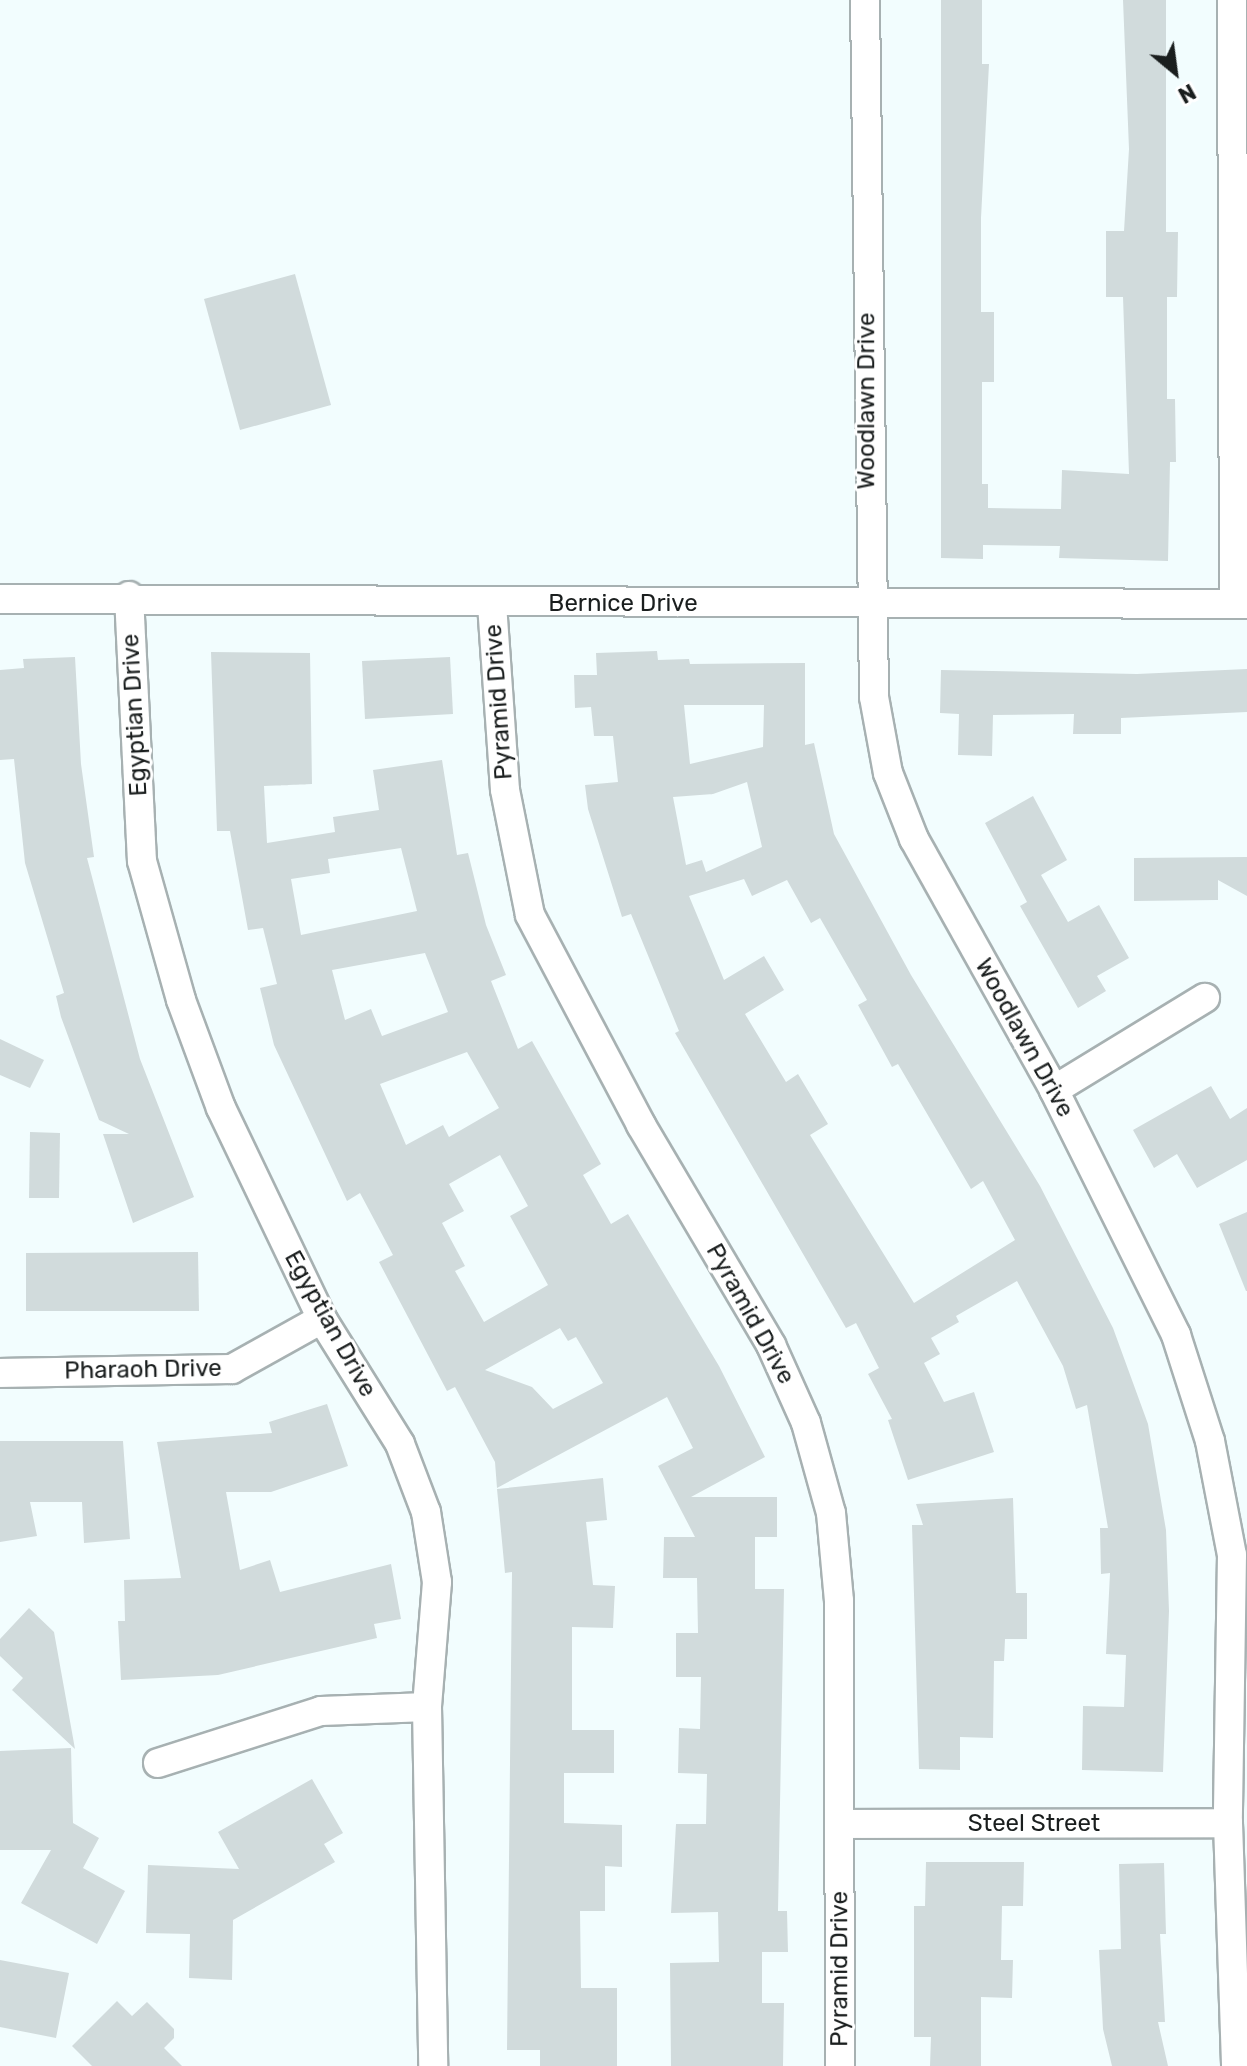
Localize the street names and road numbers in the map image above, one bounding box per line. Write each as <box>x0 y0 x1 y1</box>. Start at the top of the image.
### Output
street label: Woodlawn Drive <box>853 312 881 490</box>
street label: Bernice Drive <box>548 590 698 618</box>
street label: Pyramid Drive <box>479 623 519 781</box>
street label: Egyptian Drive <box>116 633 154 797</box>
street label: Woodlawn Drive <box>968 954 1080 1122</box>
street label: Pyramid Drive <box>700 1239 800 1389</box>
street label: Egyptian Drive <box>278 1246 382 1402</box>
street label: Pharaoh Drive <box>64 1354 222 1386</box>
street label: Steel Street <box>968 1810 1100 1838</box>
street label: Pyramid Drive <box>826 1891 854 2047</box>

